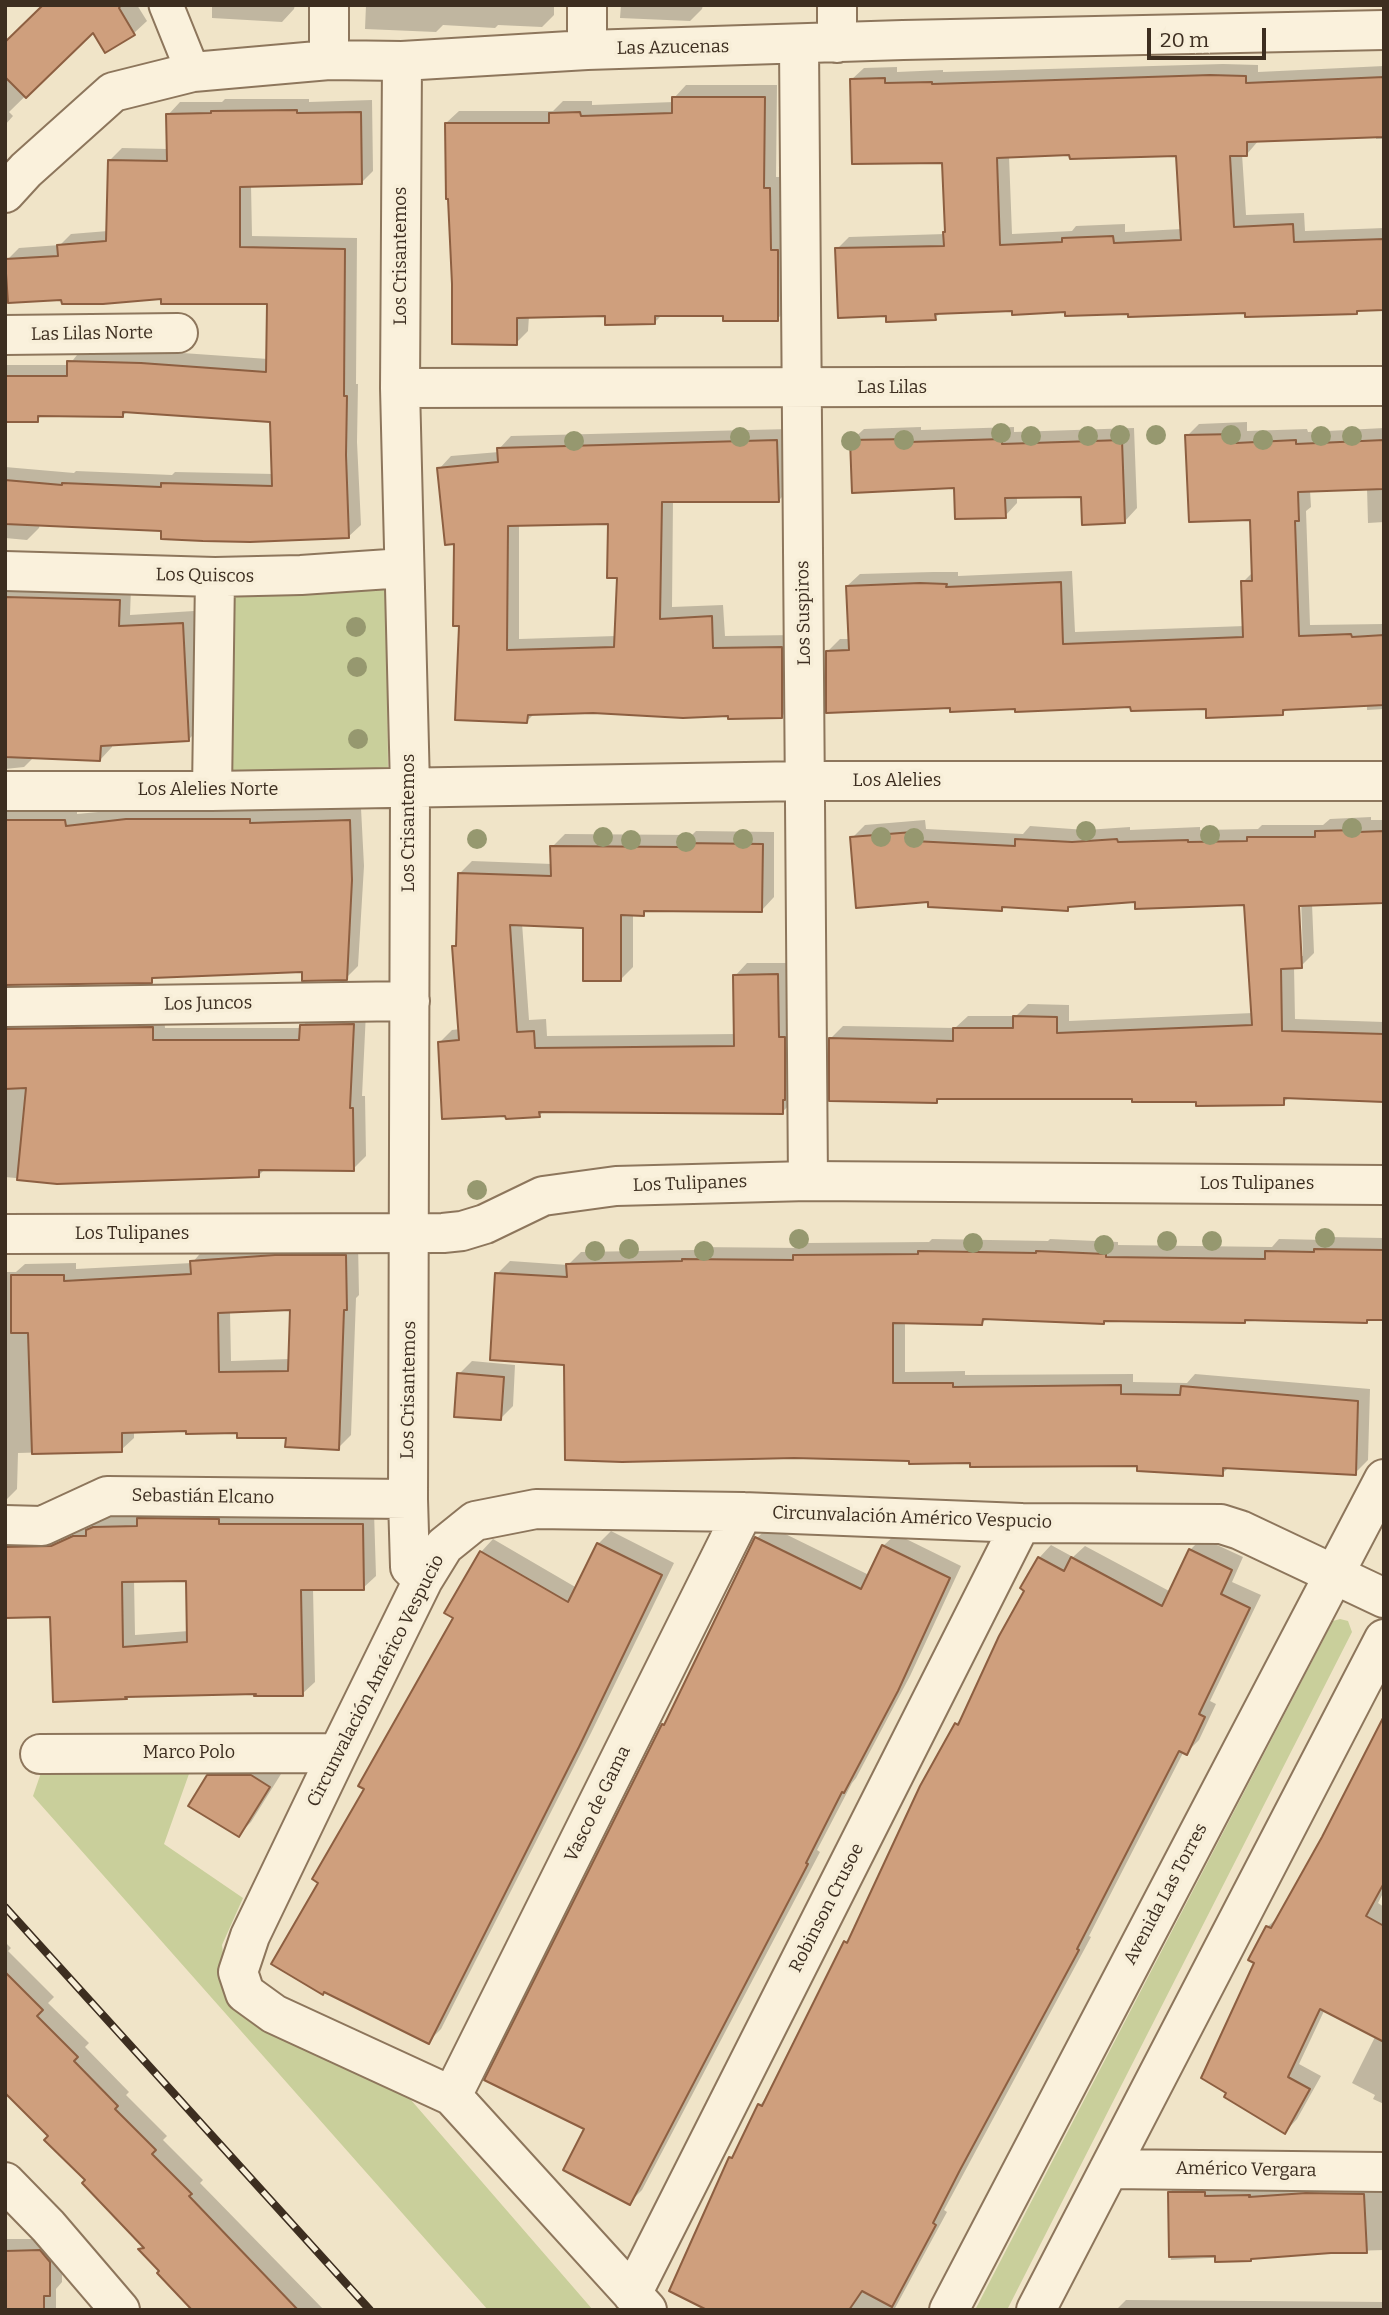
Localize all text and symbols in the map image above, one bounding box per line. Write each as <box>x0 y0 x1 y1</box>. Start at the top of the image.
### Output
scale bar <box>1151 14 1270 58</box>
text: 20 m <box>1160 27 1209 53</box>
street label: Las Azucenas <box>617 36 729 60</box>
street label: Los Crisantemos <box>390 187 412 325</box>
street label: Las Lilas Norte <box>31 322 153 346</box>
street label: Las Lilas <box>857 377 927 399</box>
street label: Los Suspiros <box>792 560 816 666</box>
street label: Los Quiscos <box>155 564 255 588</box>
street label: Los Crisantemos <box>398 754 420 892</box>
street label: Los Alelies <box>853 770 941 792</box>
street label: Los Alelies Norte <box>138 779 278 801</box>
street label: Los Juncos <box>164 992 252 1016</box>
street label: Los Tulipanes <box>632 1171 748 1197</box>
street label: Los Tulipanes <box>1200 1173 1314 1195</box>
street label: Los Tulipanes <box>75 1223 189 1245</box>
street label: Los Crisantemos <box>397 1321 421 1459</box>
street label: Sebastián Elcano <box>132 1485 274 1509</box>
street label: Circunvalación Américo Vespucio <box>772 1502 1052 1534</box>
street label: Circunvalación Américo Vespucio <box>303 1551 449 1811</box>
street label: Marco Polo <box>143 1742 235 1764</box>
street label: Vasco de Gama <box>561 1743 635 1865</box>
street label: Avenida Las Torres <box>1120 1820 1212 1968</box>
street label: Robinson Crusoe <box>785 1840 869 1976</box>
street label: Américo Vergara <box>1175 2158 1317 2182</box>

